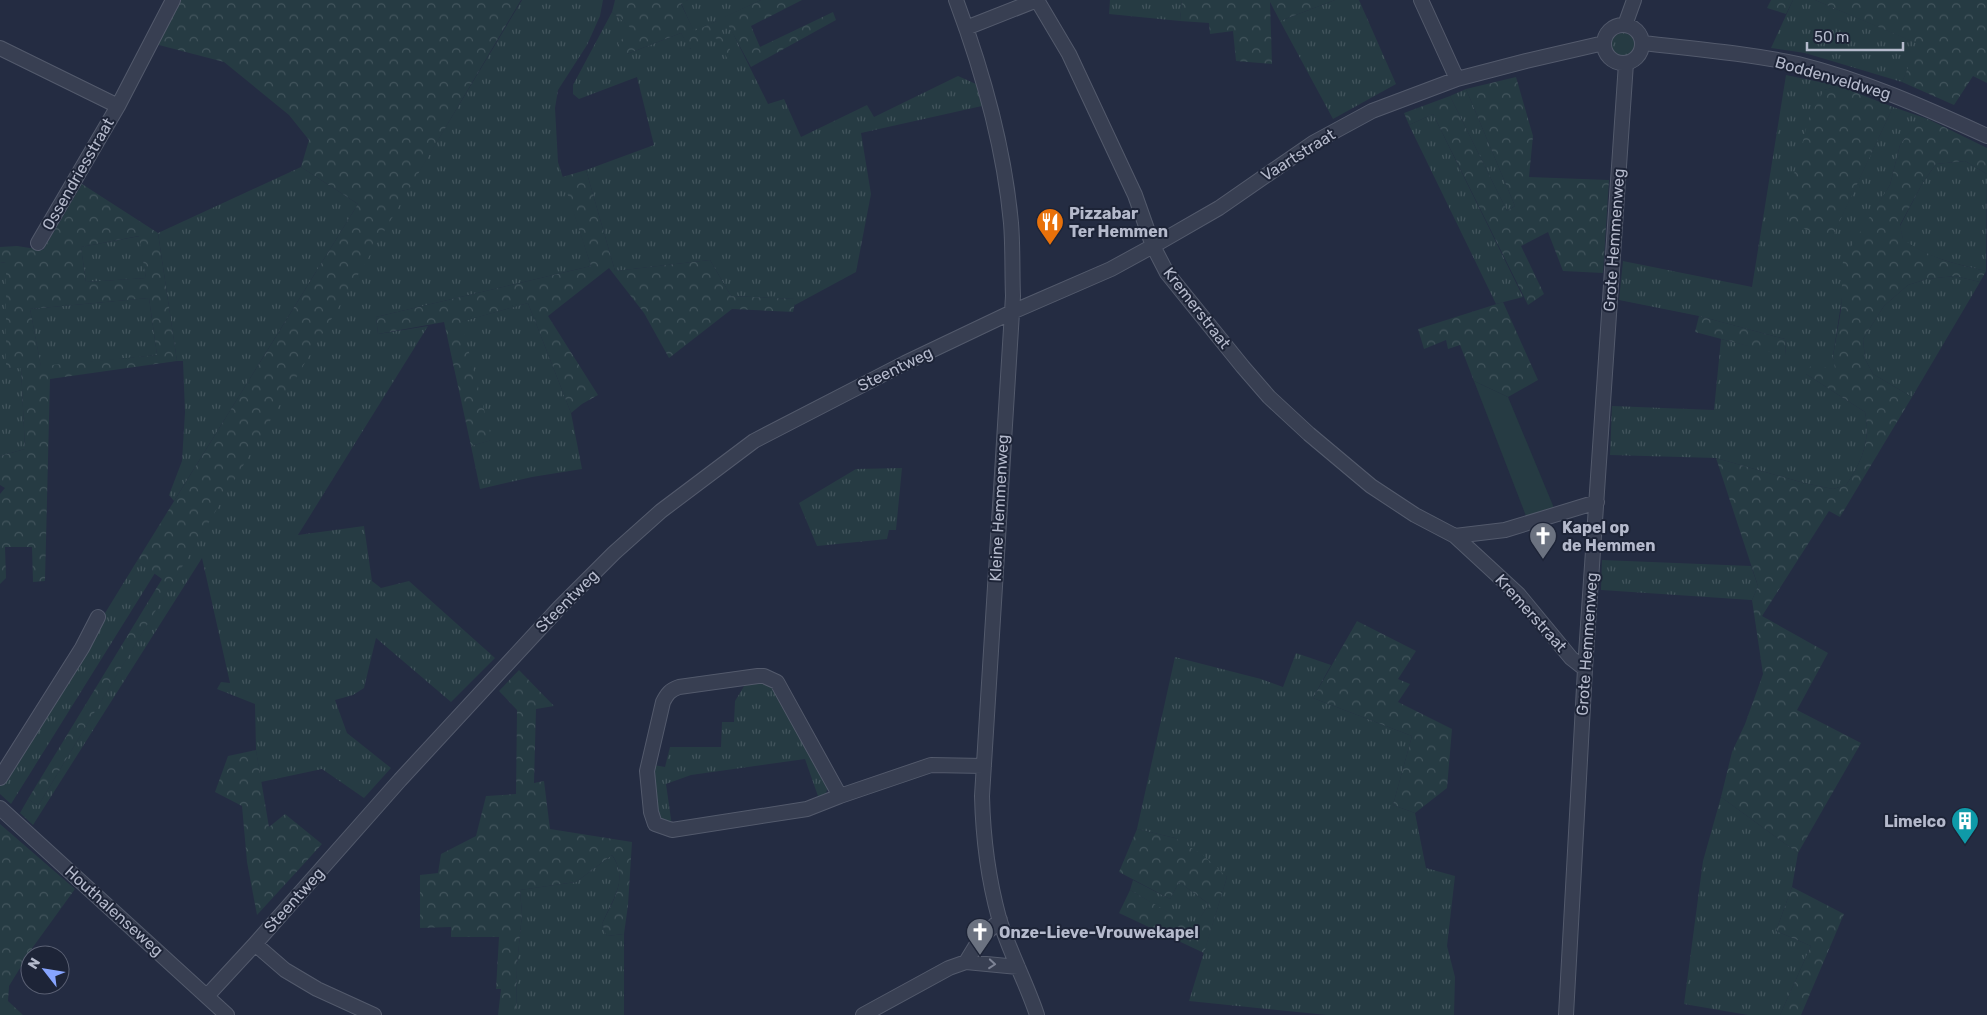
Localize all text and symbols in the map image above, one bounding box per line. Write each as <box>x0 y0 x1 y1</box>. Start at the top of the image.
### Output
scale bar <box>1807 20 1903 52</box>
text: 50 m <box>1814 28 1849 46</box>
street label: Boddenveldweg <box>1773 52 1893 104</box>
street label: Ossendriesstraat <box>38 114 118 234</box>
street label: Vaartstraat <box>1257 125 1339 185</box>
street label: Grote Hemmenweg <box>1600 168 1628 312</box>
place label: Pizzabar Ter Hemmen <box>1069 204 1168 241</box>
restaurant icon: Pizzabar Ter Hemmen <box>1035 207 1065 246</box>
street label: Kremerstraat <box>1159 264 1235 352</box>
street label: Steentweg <box>854 343 936 395</box>
street label: Kleine Hemmenweg <box>986 434 1012 582</box>
place label: Kapel op de Hemmen <box>1562 518 1656 555</box>
church icon: Kapel op de Hemmen <box>1528 521 1558 560</box>
street label: Steentweg <box>532 566 602 636</box>
street label: Kremerstraat <box>1491 570 1571 656</box>
street label: Grote Hemmenweg <box>1573 572 1601 716</box>
building icon: Limelco <box>1950 806 1980 845</box>
place label: Limelco <box>1884 812 1946 831</box>
street label: Houthalenseweg <box>61 862 167 960</box>
street label: Steentweg <box>260 864 328 936</box>
church icon: Onze-Lieve-Vrouwekapel <box>965 917 995 956</box>
place label: Onze-Lieve-Vrouwekapel <box>999 923 1199 942</box>
north arrow <box>20 945 70 995</box>
text: N <box>24 955 44 972</box>
one-way arrow <box>988 959 996 970</box>

